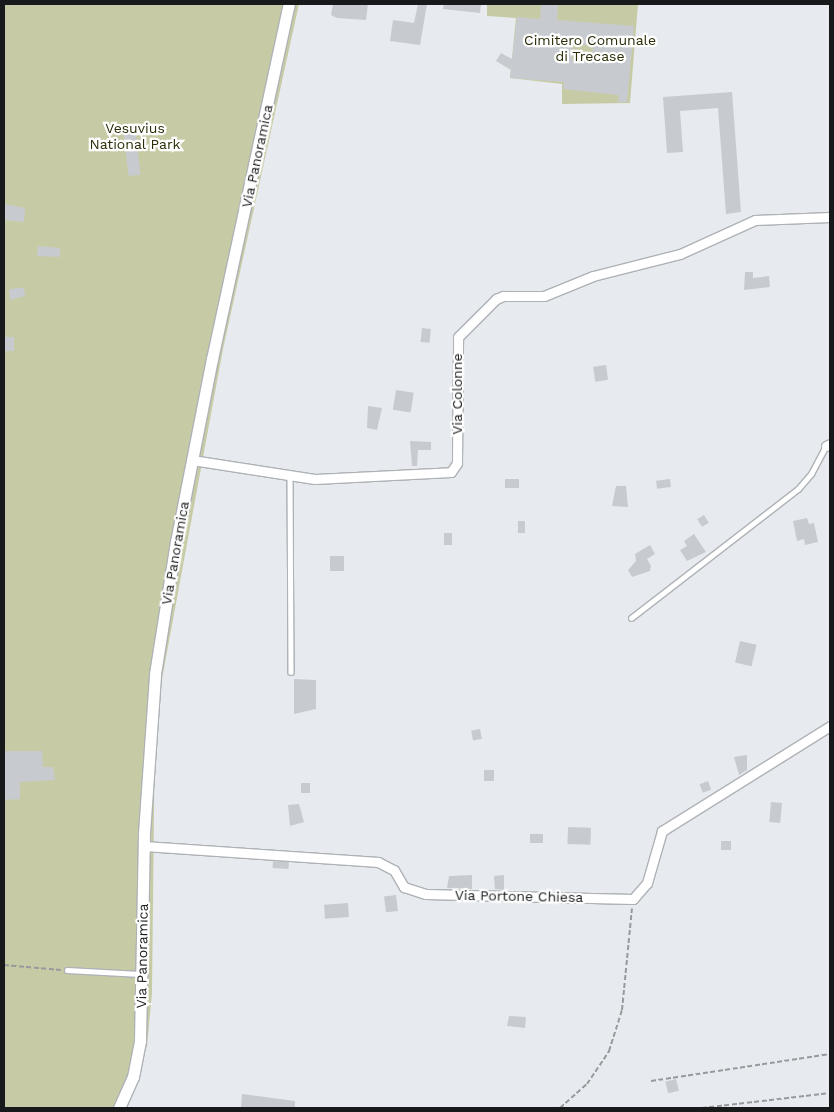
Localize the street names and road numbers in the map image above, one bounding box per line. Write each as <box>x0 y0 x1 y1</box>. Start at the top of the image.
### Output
street label: Via Panoramica <box>238 103 276 209</box>
street label: Via Colonne <box>449 353 465 435</box>
street label: Via Panoramica <box>158 500 192 606</box>
street label: Via Portone Chiesa <box>454 886 584 906</box>
street label: Via Panoramica <box>133 903 151 1009</box>

